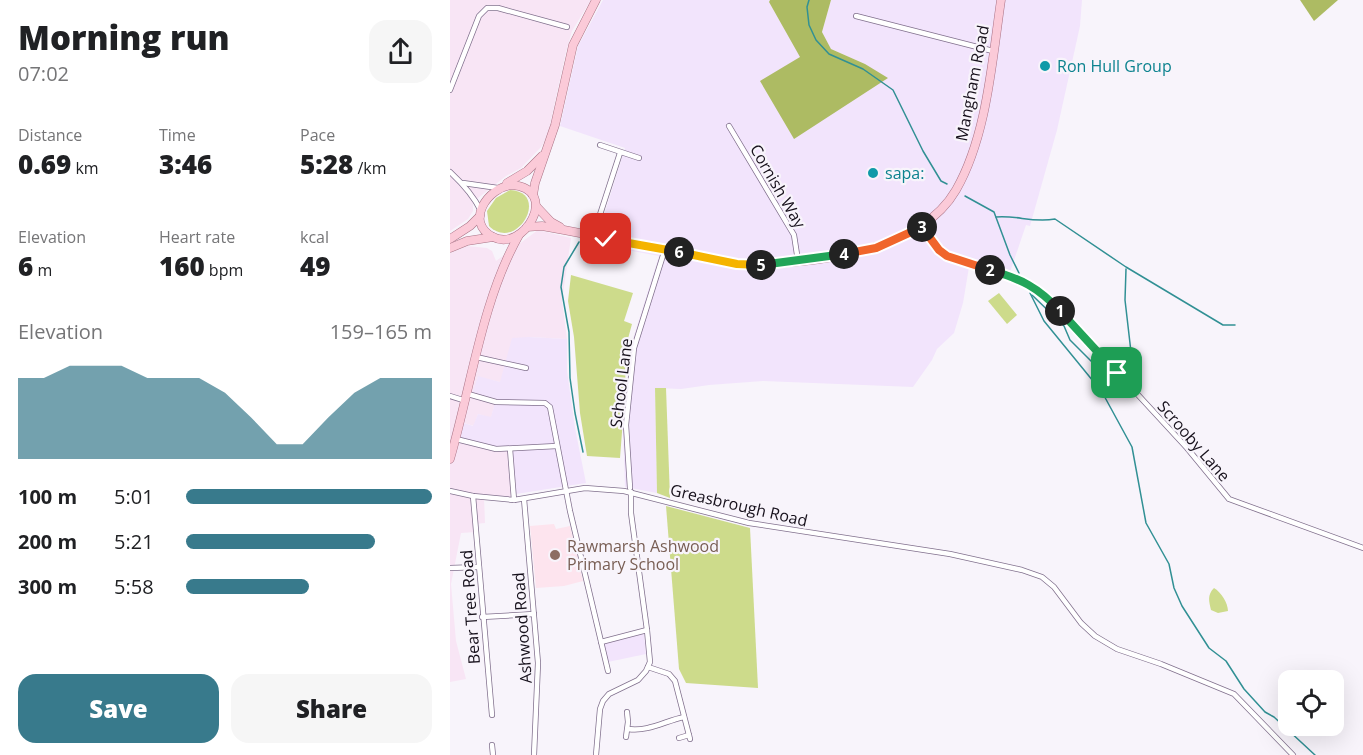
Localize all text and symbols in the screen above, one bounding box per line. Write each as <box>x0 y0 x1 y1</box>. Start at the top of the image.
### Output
text: Morning run <box>18 15 230 60</box>
button: share <box>369 20 432 83</box>
street label: Mangham Road <box>950 23 994 143</box>
place label: Ron Hull Group <box>1057 55 1172 77</box>
marker: Ron Hull Group <box>1038 59 1052 73</box>
text: 07:02 <box>18 60 69 87</box>
text: Distance <box>18 124 82 146</box>
text: Time <box>159 124 196 146</box>
text: Pace <box>300 124 335 146</box>
street label: Cornish Way <box>745 140 811 233</box>
text: 0.69 <box>18 146 71 182</box>
text: 3:46 <box>159 146 212 182</box>
text: 5:28 <box>300 146 353 182</box>
text: km <box>71 157 99 179</box>
text: /km <box>353 157 386 179</box>
place label: sapa: <box>885 162 924 184</box>
marker: sapa: <box>866 166 880 180</box>
pin: 3 <box>907 212 937 242</box>
pin <box>580 213 631 264</box>
text: 3 <box>917 216 927 238</box>
icon: check <box>589 222 622 255</box>
text: Elevation <box>18 226 86 248</box>
text: Heart rate <box>159 226 235 248</box>
text: kcal <box>300 226 329 248</box>
pin: 6 <box>664 237 694 267</box>
pin: 4 <box>829 239 859 269</box>
text: 6 <box>674 241 684 263</box>
text: 4 <box>839 243 849 265</box>
text: 6 <box>18 248 33 284</box>
text: 160 <box>159 248 205 284</box>
text: 49 <box>300 248 330 284</box>
pin: 5 <box>746 250 776 280</box>
text: 5 <box>756 254 766 276</box>
pin: 2 <box>975 255 1005 285</box>
text: m <box>33 259 52 281</box>
text: bpm <box>205 259 243 281</box>
text: 2 <box>985 259 995 281</box>
pin: 1 <box>1045 296 1075 326</box>
text: 1 <box>1055 300 1065 322</box>
text: Elevation <box>18 318 103 345</box>
text: 159–165 m <box>330 318 432 345</box>
street label: School Lane <box>605 337 637 429</box>
pin <box>1091 347 1142 398</box>
icon: arrive <box>1100 356 1133 389</box>
street label: Scrooby Lane <box>1153 396 1235 486</box>
street label: Greasbrough Road <box>668 479 810 531</box>
text: 100 m <box>18 483 77 510</box>
text: 5:01 <box>114 483 154 510</box>
text: 200 m <box>18 528 77 555</box>
text: 5:21 <box>114 528 154 555</box>
place label: Rawmarsh Ashwood Primary School <box>567 535 719 575</box>
marker: Rawmarsh Ashwood Primary School <box>548 548 562 562</box>
street label: Bear Tree Road <box>455 549 485 665</box>
street label: Ashwood Road <box>507 572 537 684</box>
text: 300 m <box>18 573 77 600</box>
text: 5:58 <box>114 573 154 600</box>
map controls <box>1278 670 1344 736</box>
button: locate <box>1278 670 1344 736</box>
button: Save <box>18 674 219 743</box>
button: Share <box>231 674 432 743</box>

